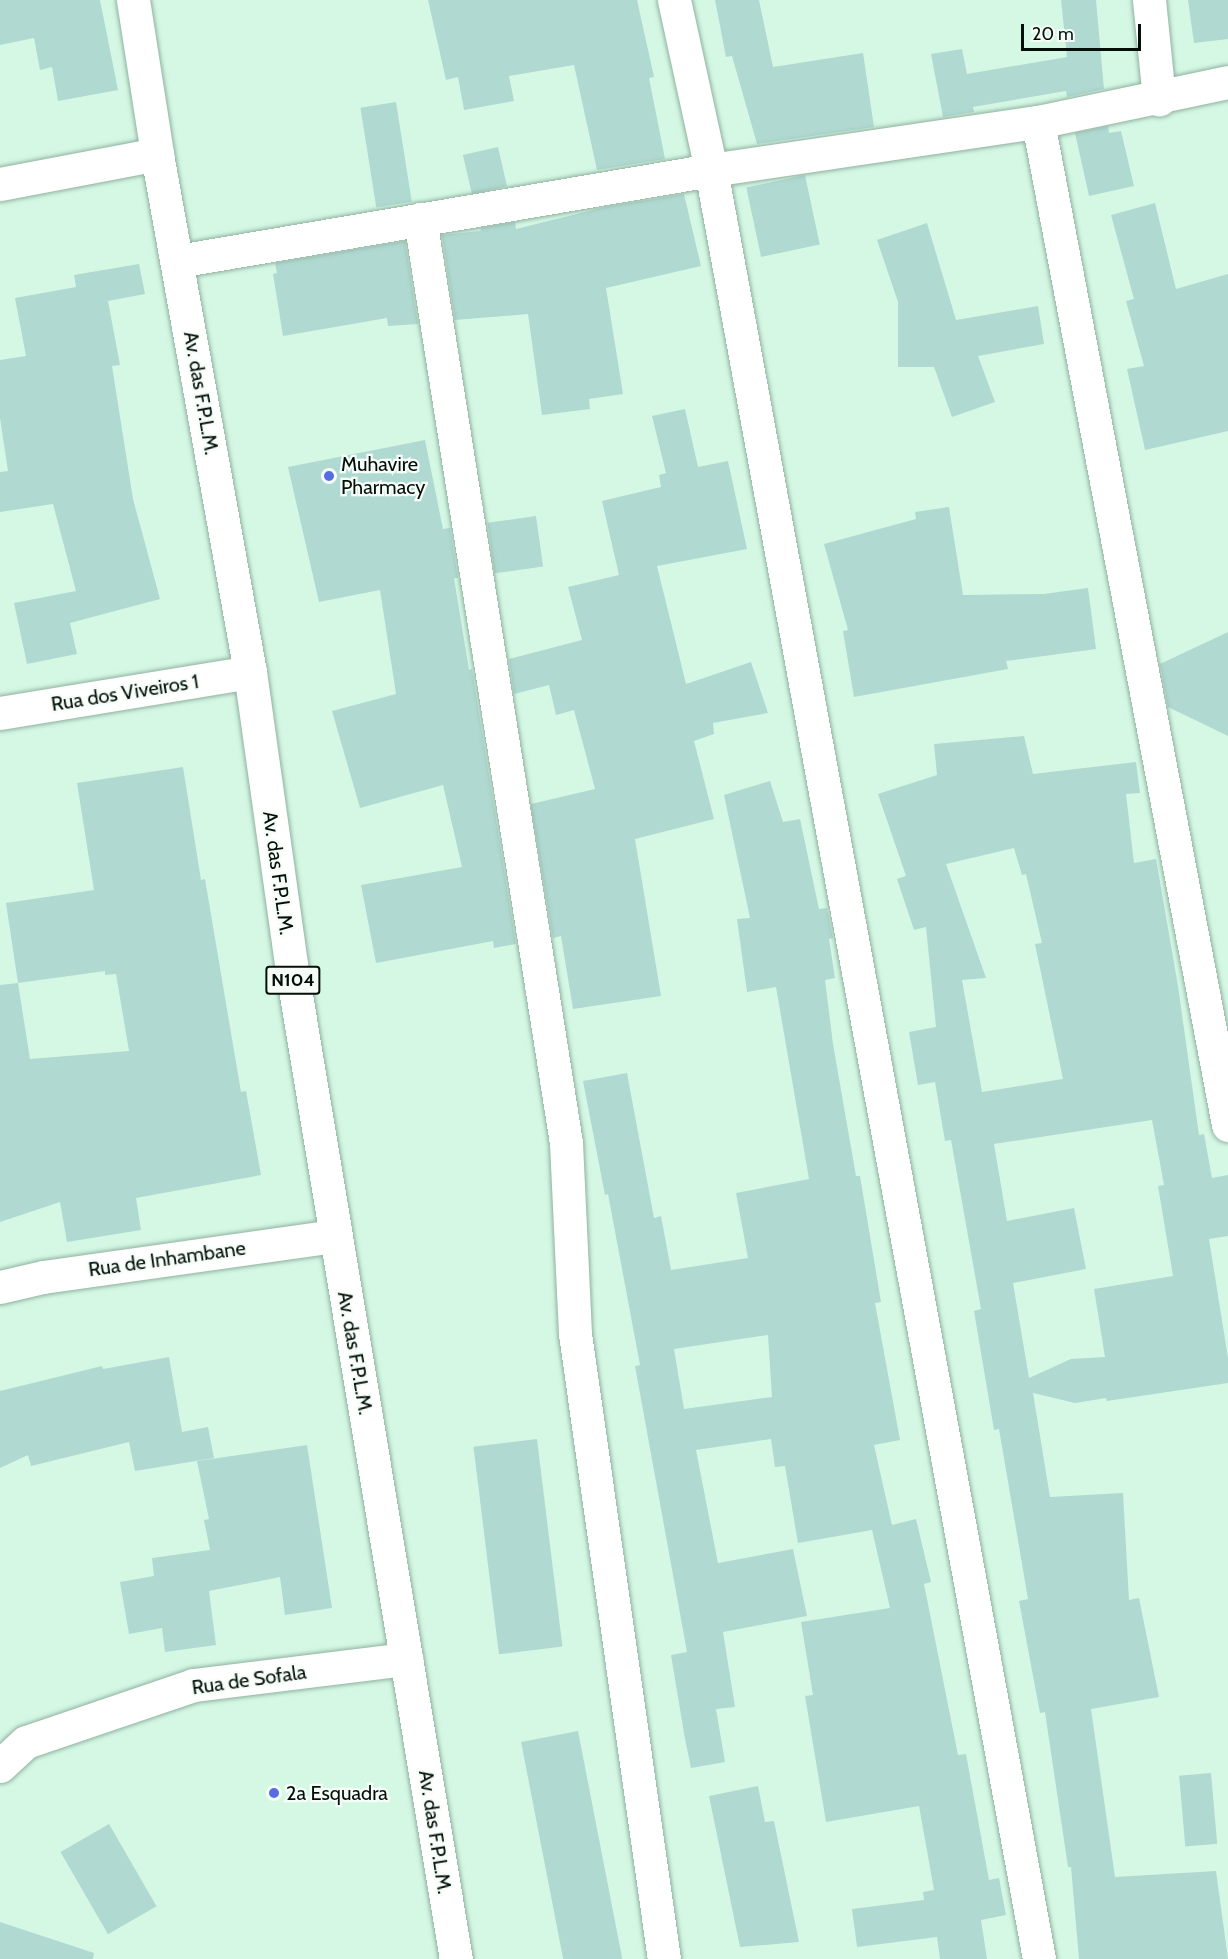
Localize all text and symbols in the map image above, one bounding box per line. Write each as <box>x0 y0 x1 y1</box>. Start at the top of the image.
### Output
scale bar <box>1024 12 1144 50</box>
text: 20 m <box>1032 23 1074 45</box>
street label: Av. das F.P.L.M. <box>178 329 224 457</box>
place label: Muhavire Pharmacy <box>341 452 425 499</box>
marker: Muhavire Pharmacy <box>322 469 336 483</box>
street label: Rua dos Viveiros 1 <box>49 669 201 717</box>
street label: Av. das F.P.L.M. <box>257 810 299 936</box>
road number: N104 <box>264 965 322 995</box>
street label: Rua de Inhambane <box>87 1236 247 1282</box>
street label: Av. das F.P.L.M. <box>332 1289 378 1417</box>
street label: Rua de Sofala <box>190 1660 308 1700</box>
street label: Av. das F.P.L.M. <box>413 1768 457 1896</box>
place label: 2a Esquadra <box>286 1781 388 1805</box>
marker: 2a Esquadra <box>267 1786 281 1800</box>

